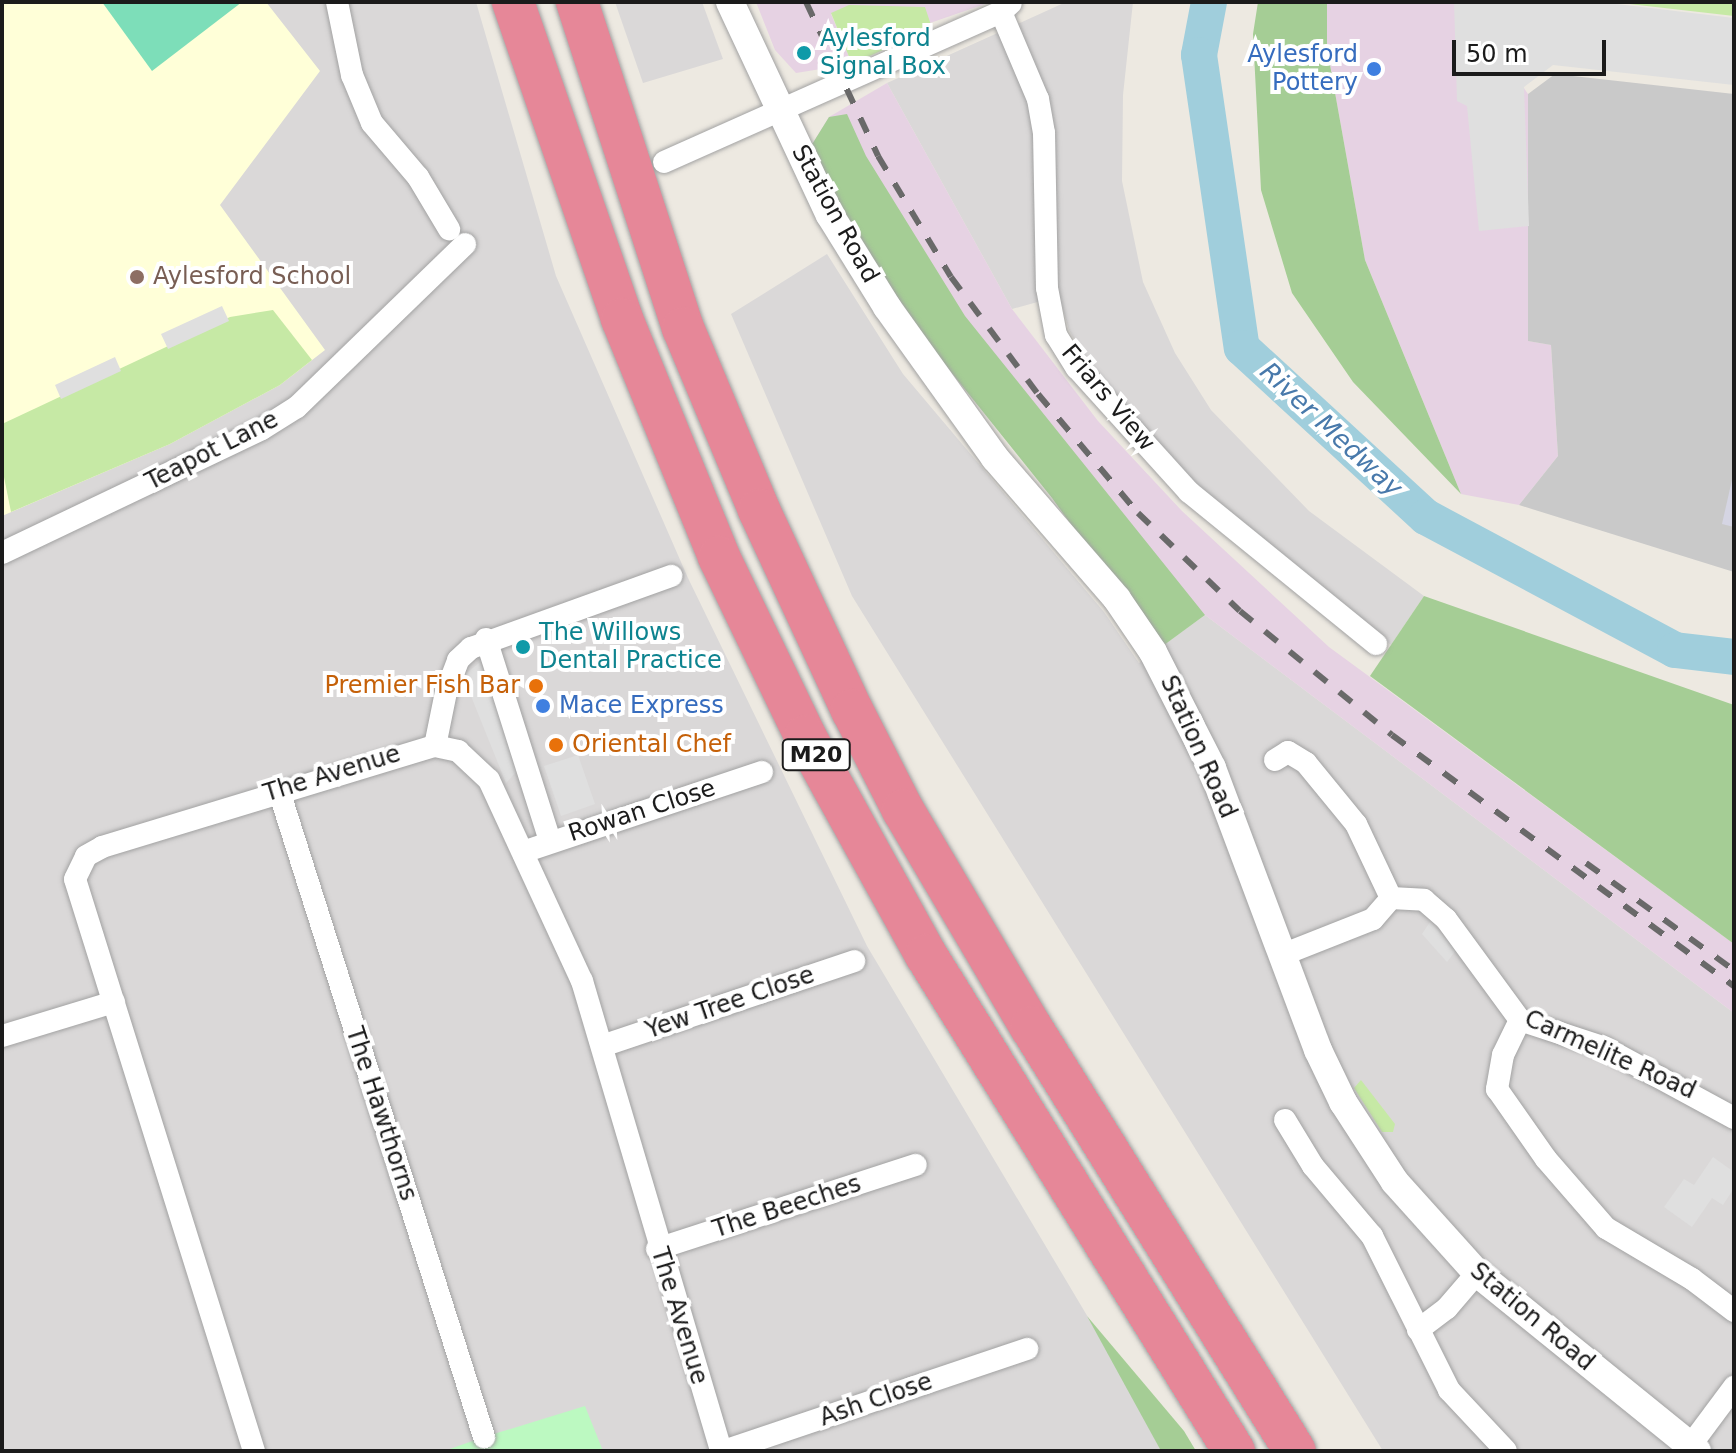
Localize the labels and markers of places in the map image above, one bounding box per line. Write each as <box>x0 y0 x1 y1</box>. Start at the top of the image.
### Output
place label: Aylesford Signal Box <box>820 25 946 81</box>
place label: Aylesford Pottery <box>1247 41 1358 97</box>
marker: Aylesford Signal Box <box>795 44 813 62</box>
marker: Aylesford Pottery <box>1365 60 1383 78</box>
place label: Aylesford School <box>153 263 351 291</box>
marker: Aylesford School <box>128 268 146 286</box>
place label: The Willows Dental Practice <box>539 619 722 675</box>
marker: The Willows Dental Practice <box>514 638 532 656</box>
place label: Premier Fish Bar <box>324 672 520 700</box>
marker: Premier Fish Bar <box>527 677 545 695</box>
place label: Mace Express <box>559 692 724 720</box>
marker: Mace Express <box>534 697 552 715</box>
place label: Oriental Chef <box>572 731 731 759</box>
marker: Oriental Chef <box>547 736 565 754</box>

